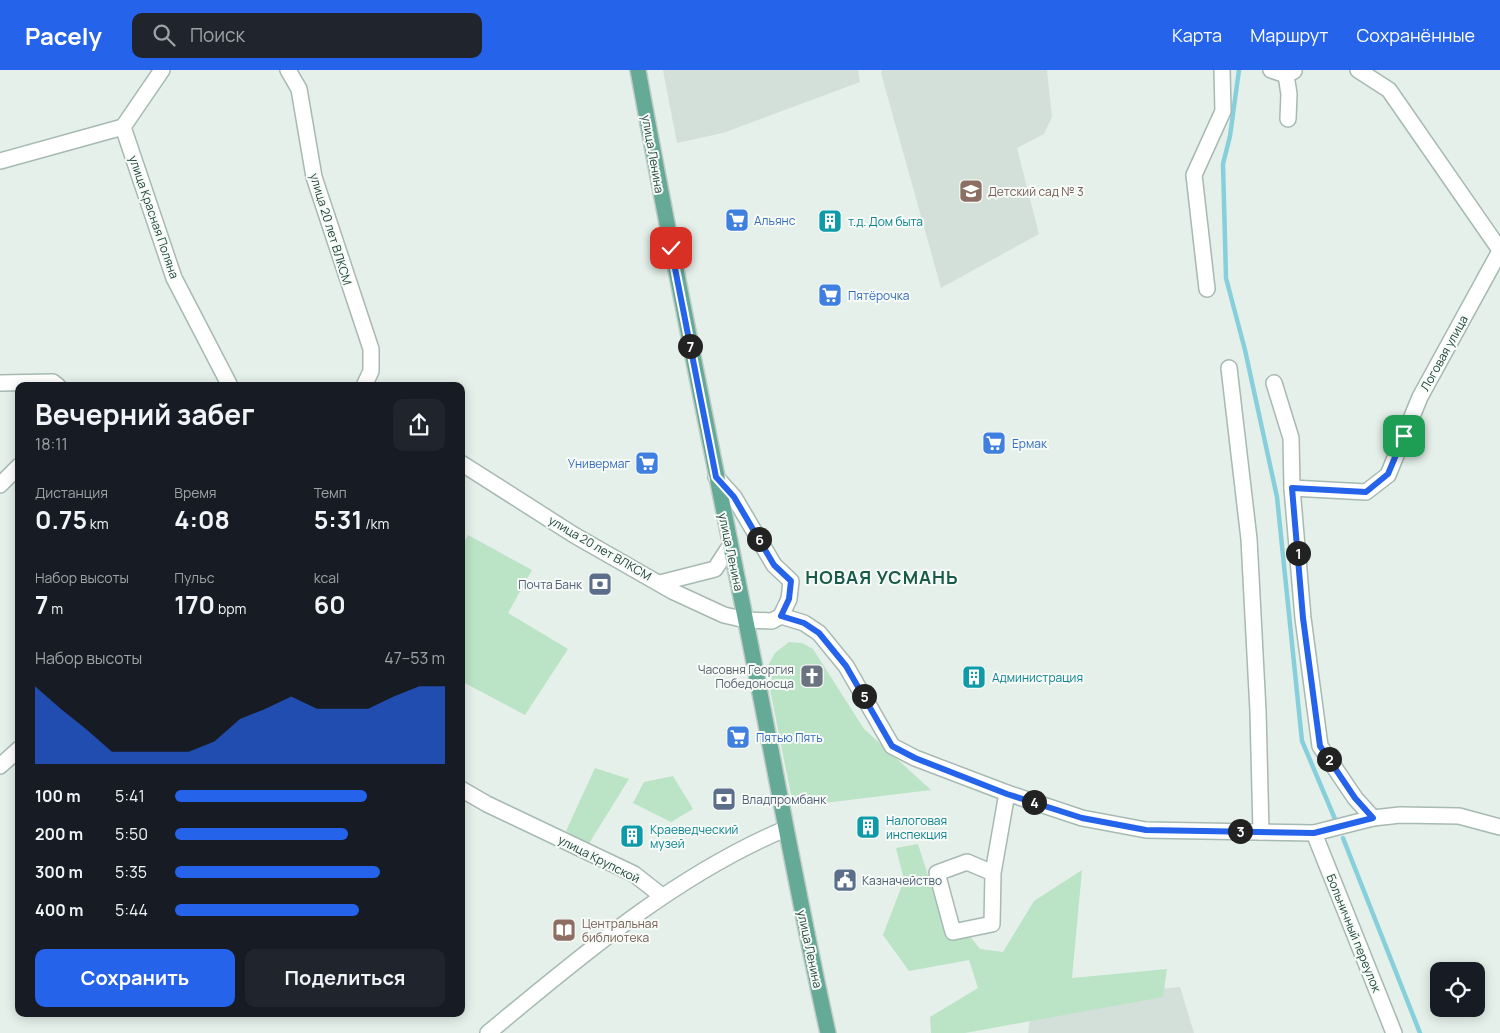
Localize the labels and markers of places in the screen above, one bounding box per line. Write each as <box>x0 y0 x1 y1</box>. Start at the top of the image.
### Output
school or university icon: Детский сад № 3 <box>958 178 984 204</box>
place label: Детский сад № 3 <box>988 183 1084 200</box>
supermarket icon: Альянс <box>724 207 750 233</box>
building icon: т.д. Дом быта <box>817 208 843 234</box>
place label: Альянс <box>754 212 796 229</box>
place label: т.д. Дом быта <box>848 213 923 230</box>
pin <box>650 227 692 269</box>
supermarket icon: Пятёрочка <box>817 282 843 308</box>
place label: Пятёрочка <box>848 287 909 304</box>
pin: 7 <box>678 334 702 358</box>
pin <box>1383 415 1425 457</box>
supermarket icon: Ермак <box>981 430 1007 456</box>
place label: Ермак <box>1012 435 1048 452</box>
supermarket icon: Универмаг <box>634 450 660 476</box>
place label: Универмаг <box>568 455 630 472</box>
pin: 6 <box>746 526 772 552</box>
pin: 1 <box>1286 540 1310 566</box>
bank icon: Почта Банк <box>587 571 613 597</box>
place label: Почта Банк <box>518 576 583 593</box>
place label: Часовня Георгия Победоносца <box>698 661 794 692</box>
church icon: Часовня Георгия Победоносца <box>799 663 825 689</box>
building icon: Администрация <box>961 664 987 690</box>
place label: Администрация <box>992 669 1083 686</box>
pin: 5 <box>852 684 876 708</box>
supermarket icon: Пятью Пять <box>725 724 751 750</box>
place label: Пятью Пять <box>756 729 823 746</box>
pin: 2 <box>1316 746 1342 772</box>
bank icon: Владпромбанк <box>711 786 737 812</box>
pin: 4 <box>1022 790 1046 814</box>
place label: Владпромбанк <box>742 791 827 808</box>
place label: Налоговая инспекция <box>886 812 947 843</box>
building icon: Налоговая инспекция <box>855 814 881 840</box>
pin: 3 <box>1228 818 1252 844</box>
place label: Краеведческий музей <box>650 821 738 852</box>
building icon: Краеведческий музей <box>619 823 645 849</box>
public building icon: Казначейство <box>832 867 858 893</box>
place label: Казначейство <box>862 872 942 889</box>
place label: Центральная библиотека <box>582 915 658 946</box>
library icon: Центральная библиотека <box>551 917 577 943</box>

